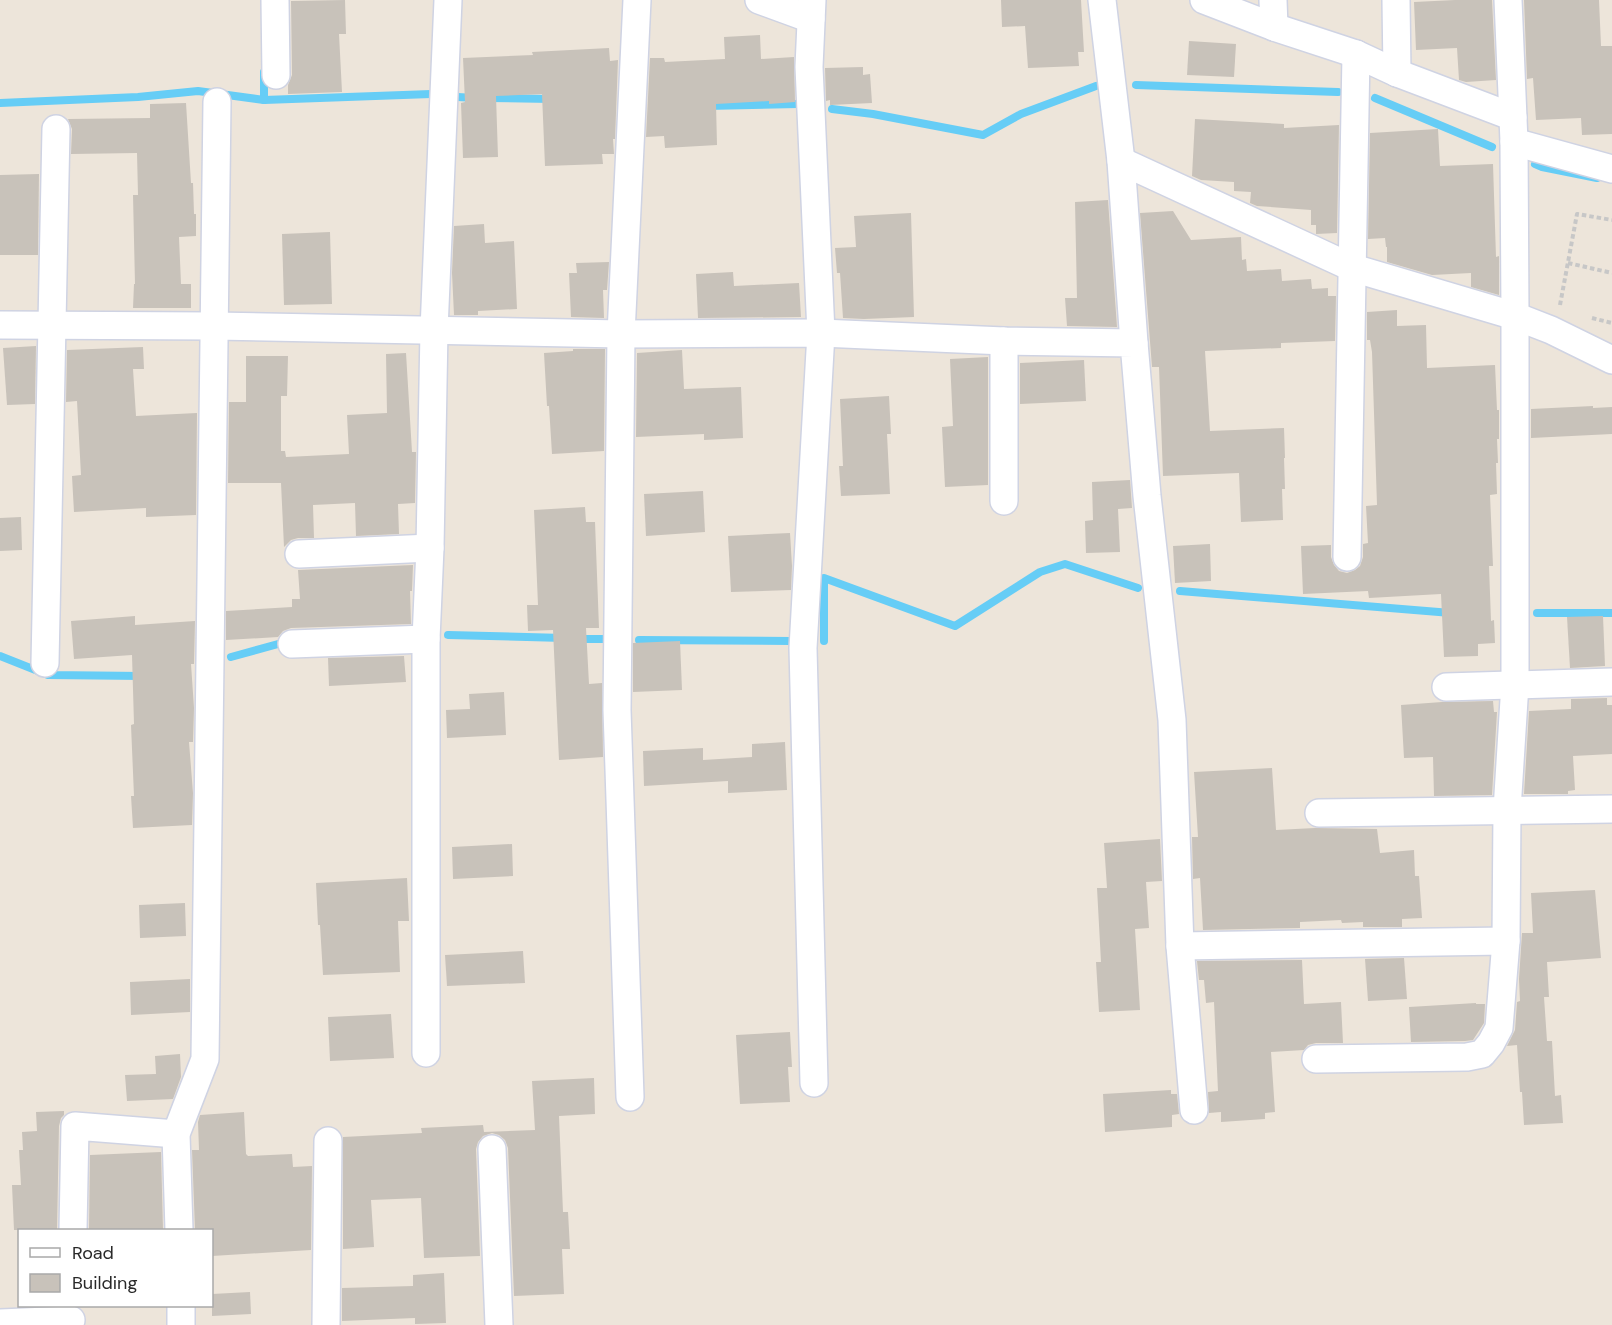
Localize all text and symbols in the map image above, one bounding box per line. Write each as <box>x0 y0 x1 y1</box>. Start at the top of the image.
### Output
legend <box>18 1229 213 1307</box>
text: Road <box>72 1241 114 1265</box>
text: Building <box>72 1271 137 1295</box>

